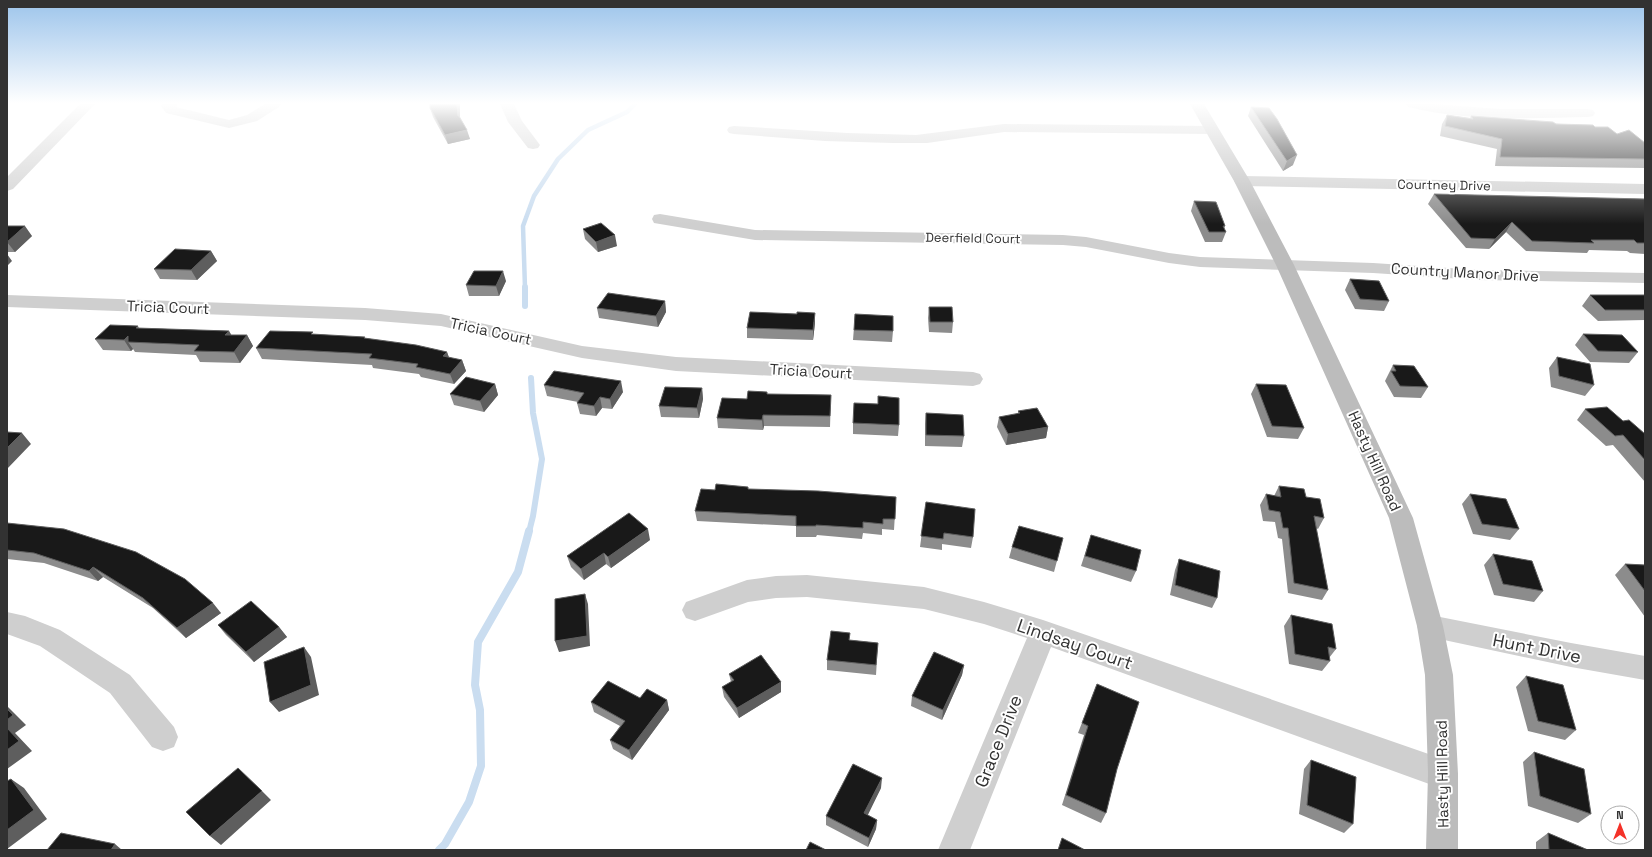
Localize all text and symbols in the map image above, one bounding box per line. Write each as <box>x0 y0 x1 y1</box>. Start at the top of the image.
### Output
street label: Courtney Drive <box>1397 176 1491 194</box>
street label: Deerfield Court <box>925 229 1021 247</box>
street label: Country Manor Drive <box>1391 259 1540 285</box>
street label: Tricia Court <box>126 296 210 318</box>
street label: Tricia Court <box>449 313 534 349</box>
street label: Tricia Court <box>769 359 853 383</box>
street label: Hasty Hill Road <box>1344 408 1406 514</box>
street label: Lindsay Court <box>1014 613 1136 675</box>
street label: Hunt Drive <box>1491 628 1583 668</box>
street label: Grace Drive <box>969 691 1027 791</box>
street label: Hasty Hill Road <box>1432 720 1452 828</box>
north arrow <box>1600 805 1640 845</box>
text: N <box>1616 808 1624 822</box>

